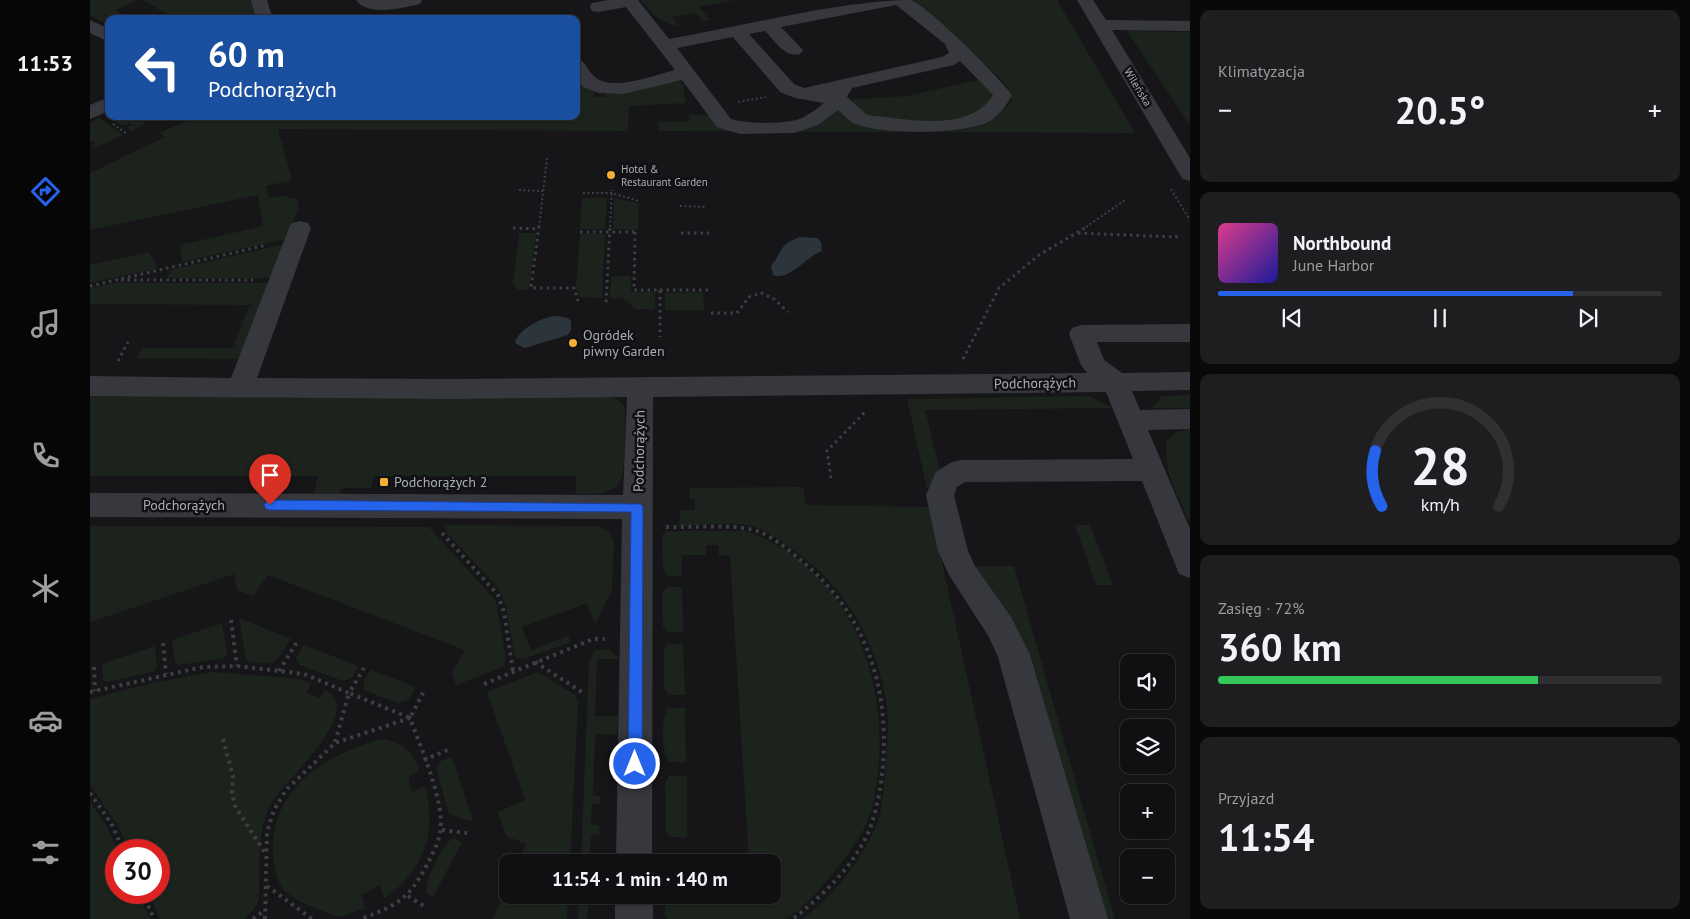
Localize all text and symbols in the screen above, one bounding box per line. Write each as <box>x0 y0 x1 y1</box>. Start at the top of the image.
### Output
text: 60 m <box>208 31 285 77</box>
icon: left <box>125 35 190 100</box>
text: 11:53 <box>17 49 73 77</box>
text: Klimatyzacja <box>1218 61 1305 81</box>
street label: Wileńska <box>1121 65 1155 109</box>
text: Podchorążych <box>208 75 337 103</box>
text: 20.5° <box>1395 85 1485 134</box>
text: − <box>1218 91 1232 128</box>
text: + <box>1648 91 1662 128</box>
place label: Hotel & Restaurant Garden <box>621 162 708 189</box>
marker: Hotel & Restaurant Garden <box>605 169 617 181</box>
icon: directions <box>28 174 63 209</box>
text: Northbound <box>1293 231 1391 255</box>
text: June Harbor <box>1293 255 1374 275</box>
icon: previous <box>1278 304 1306 332</box>
icon: pause <box>1426 304 1454 332</box>
icon: next <box>1574 304 1602 332</box>
icon: music <box>28 306 63 341</box>
place label: Ogródek piwny Garden <box>583 326 665 360</box>
marker: Ogródek piwny Garden <box>567 337 579 349</box>
street label: Podchorążych <box>994 373 1076 393</box>
street label: Podchorążych <box>629 410 649 492</box>
text: 28 <box>1411 432 1469 499</box>
icon: phone <box>28 438 63 473</box>
pin <box>249 454 291 505</box>
icon: arrive <box>256 461 284 489</box>
place label: Podchorążych 2 <box>394 473 487 491</box>
marker: Podchorążych 2 <box>378 476 390 488</box>
text: km/h <box>1420 493 1460 516</box>
street label: Podchorążych <box>143 496 225 514</box>
icon: climate <box>28 571 63 606</box>
text: Zasięg · 72% <box>1218 598 1305 618</box>
text: 360 km <box>1218 622 1342 671</box>
map controls <box>1120 654 1175 904</box>
button: sound <box>1120 654 1175 709</box>
icon: car <box>28 703 63 738</box>
button: layers <box>1120 719 1175 774</box>
position arrow <box>608 737 660 789</box>
button: + <box>1120 784 1175 839</box>
text: Przyjazd <box>1218 788 1274 808</box>
text: 11:54 <box>1218 812 1314 861</box>
icon: filters <box>28 835 63 870</box>
speed limit sign: 30 <box>105 839 170 904</box>
button: − <box>1120 849 1175 904</box>
text: 11:54 · 1 min · 140 m <box>552 867 728 891</box>

